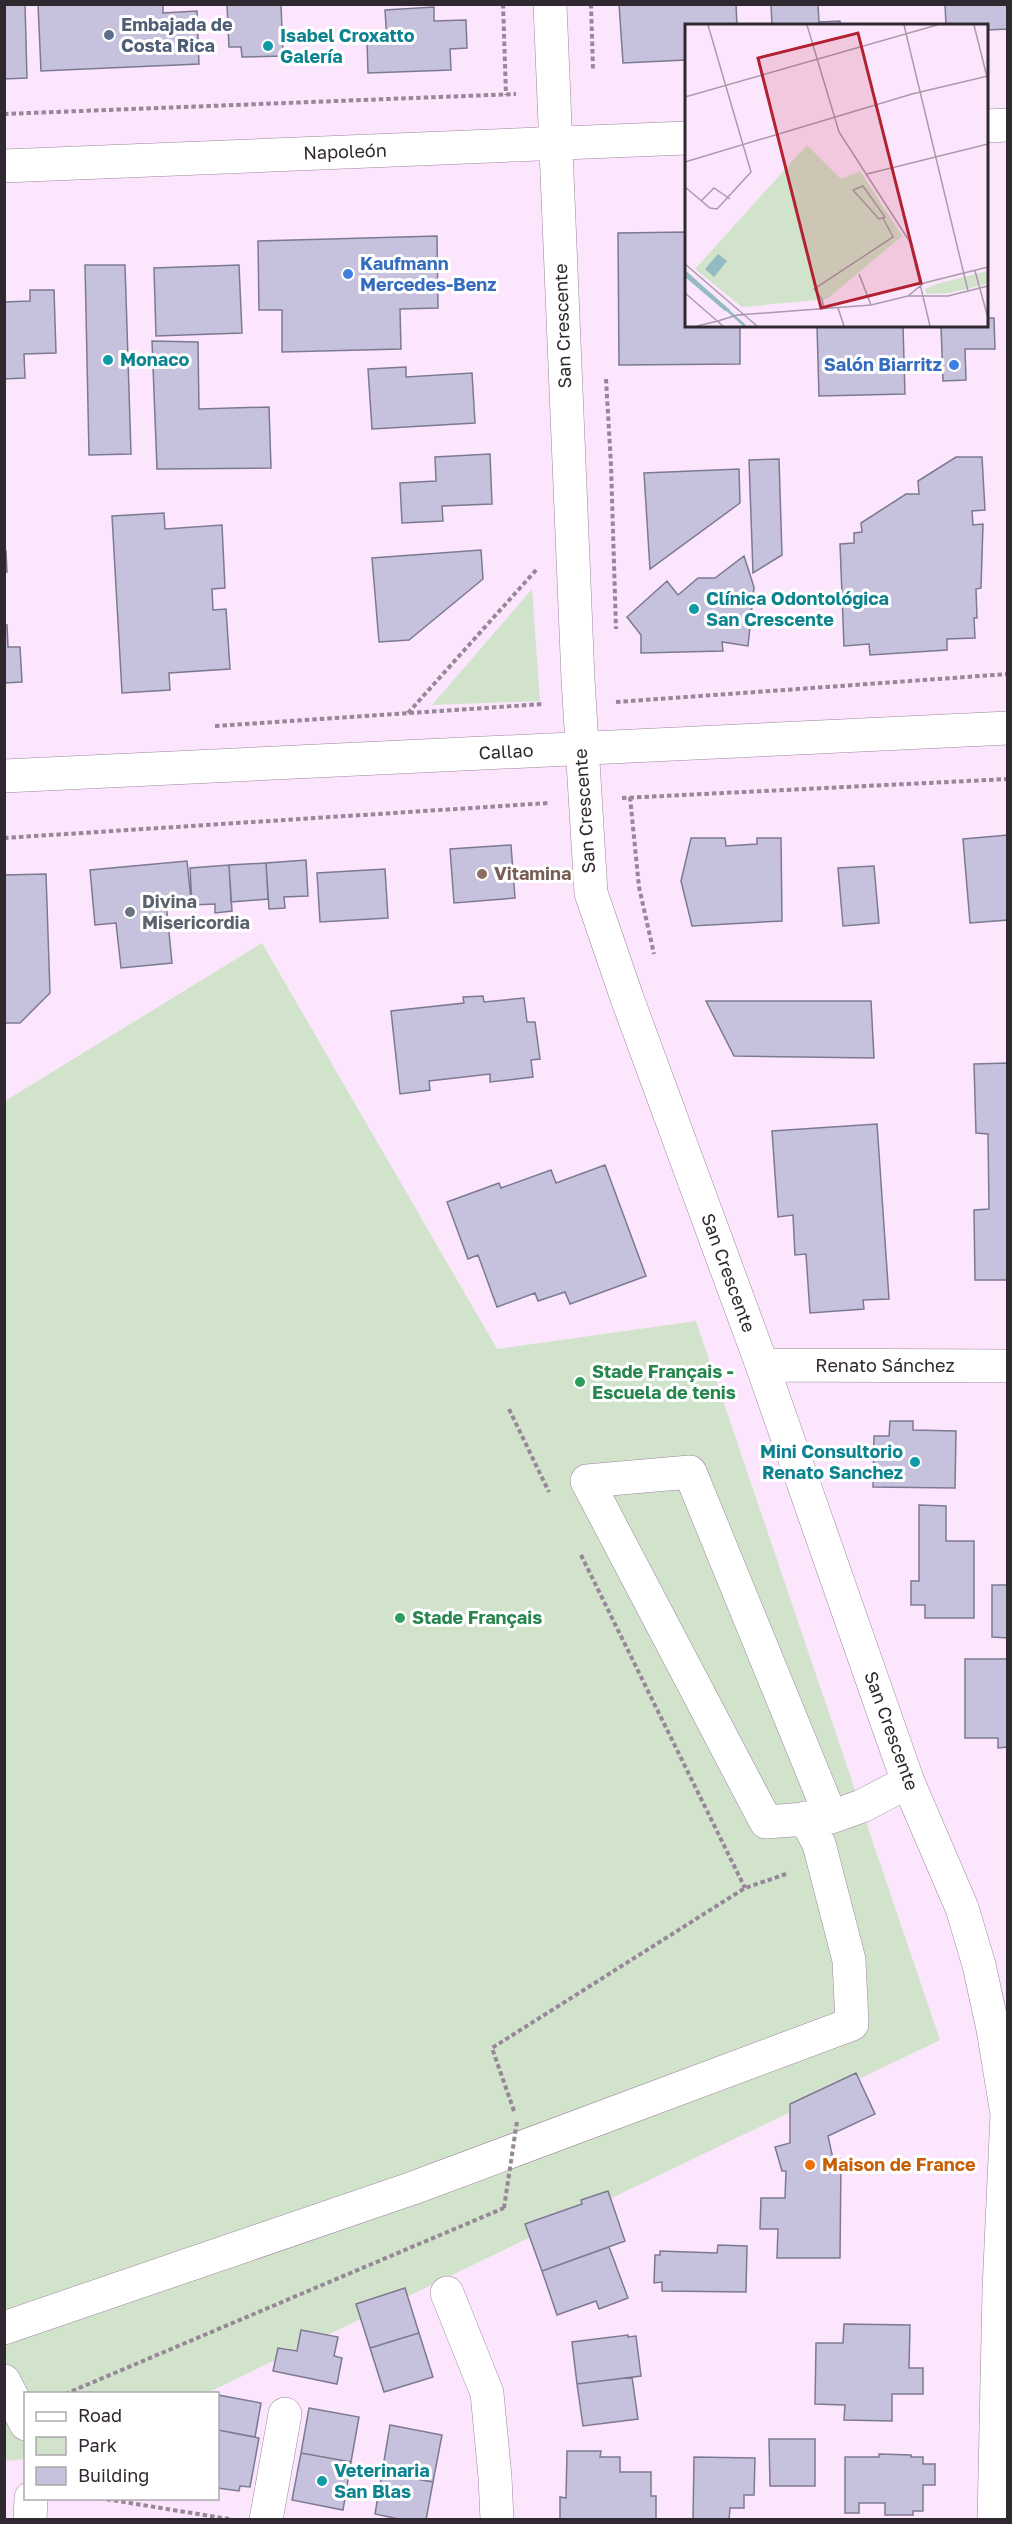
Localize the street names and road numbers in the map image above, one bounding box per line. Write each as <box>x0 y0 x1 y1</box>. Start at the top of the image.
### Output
street label: Napoleón <box>303 139 387 163</box>
street label: San Crescente <box>549 263 575 389</box>
street label: Callao <box>478 739 534 763</box>
street label: San Crescente <box>569 748 599 874</box>
street label: San Crescente <box>697 1210 761 1335</box>
street label: Renato Sánchez <box>815 1354 955 1376</box>
street label: San Crescente <box>860 1668 924 1793</box>

